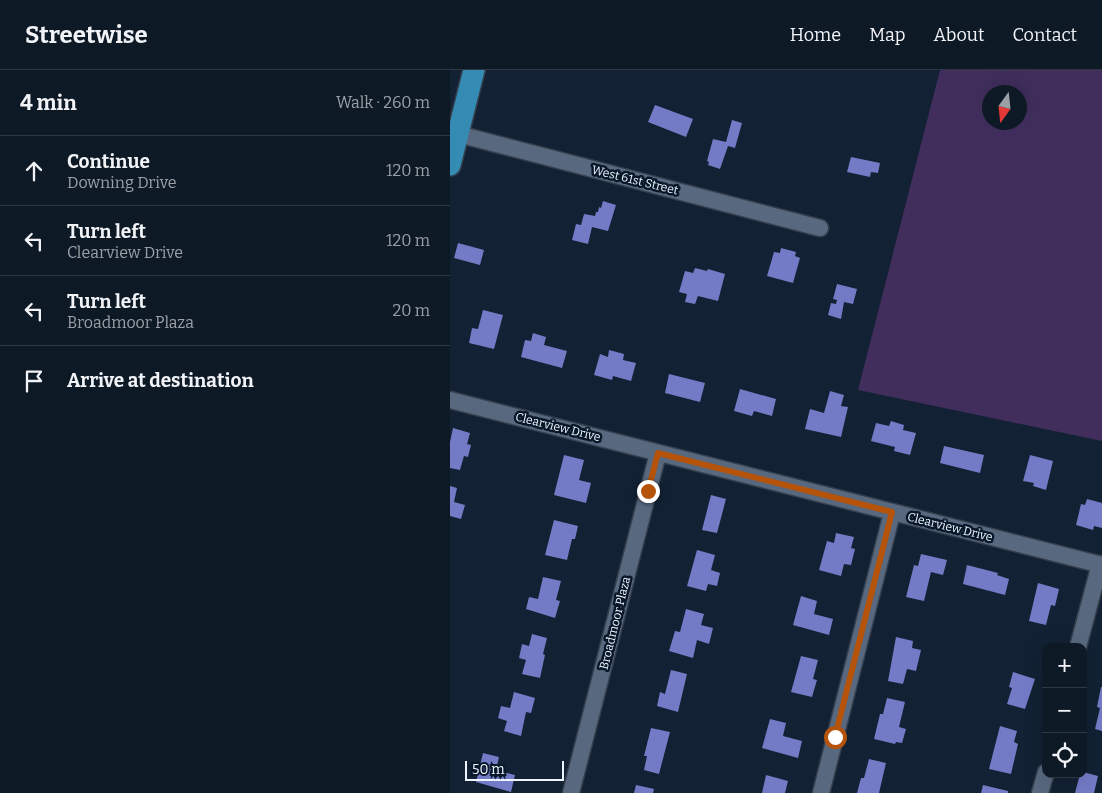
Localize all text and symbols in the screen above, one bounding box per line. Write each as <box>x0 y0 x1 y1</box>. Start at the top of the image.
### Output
text: Streetwise <box>25 21 148 49</box>
text: Home <box>790 24 841 46</box>
text: Map <box>869 24 905 46</box>
text: About <box>933 24 984 46</box>
text: Contact <box>1012 24 1077 46</box>
north arrow <box>982 85 1027 130</box>
text: 4 min <box>20 90 77 116</box>
text: Walk · 260 m <box>336 93 430 112</box>
text: Continue <box>67 150 150 173</box>
icon: ahead <box>20 157 48 185</box>
text: 120 m <box>386 161 430 180</box>
street label: West 61st Street <box>590 162 680 198</box>
text: Downing Drive <box>67 173 177 192</box>
text: Turn left <box>67 220 146 243</box>
icon: left <box>20 227 48 255</box>
text: 120 m <box>386 231 430 250</box>
text: Clearview Drive <box>67 243 183 262</box>
text: Turn left <box>67 290 146 313</box>
icon: left <box>20 297 48 325</box>
text: 20 m <box>393 301 430 320</box>
text: Broadmoor Plaza <box>67 313 194 332</box>
icon: arrive <box>20 367 48 395</box>
text: Arrive at destination <box>67 369 254 392</box>
street label: Clearview Drive <box>514 410 602 444</box>
route end <box>637 480 660 503</box>
street label: Clearview Drive <box>906 510 994 544</box>
street label: Broadmoor Plaza <box>597 575 633 671</box>
map controls <box>1042 643 1087 778</box>
button: + <box>1042 643 1087 688</box>
button: − <box>1042 688 1087 733</box>
route start <box>824 726 847 749</box>
button: locate <box>1042 733 1087 778</box>
scale bar <box>465 758 564 781</box>
text: 50 m <box>472 761 505 778</box>

